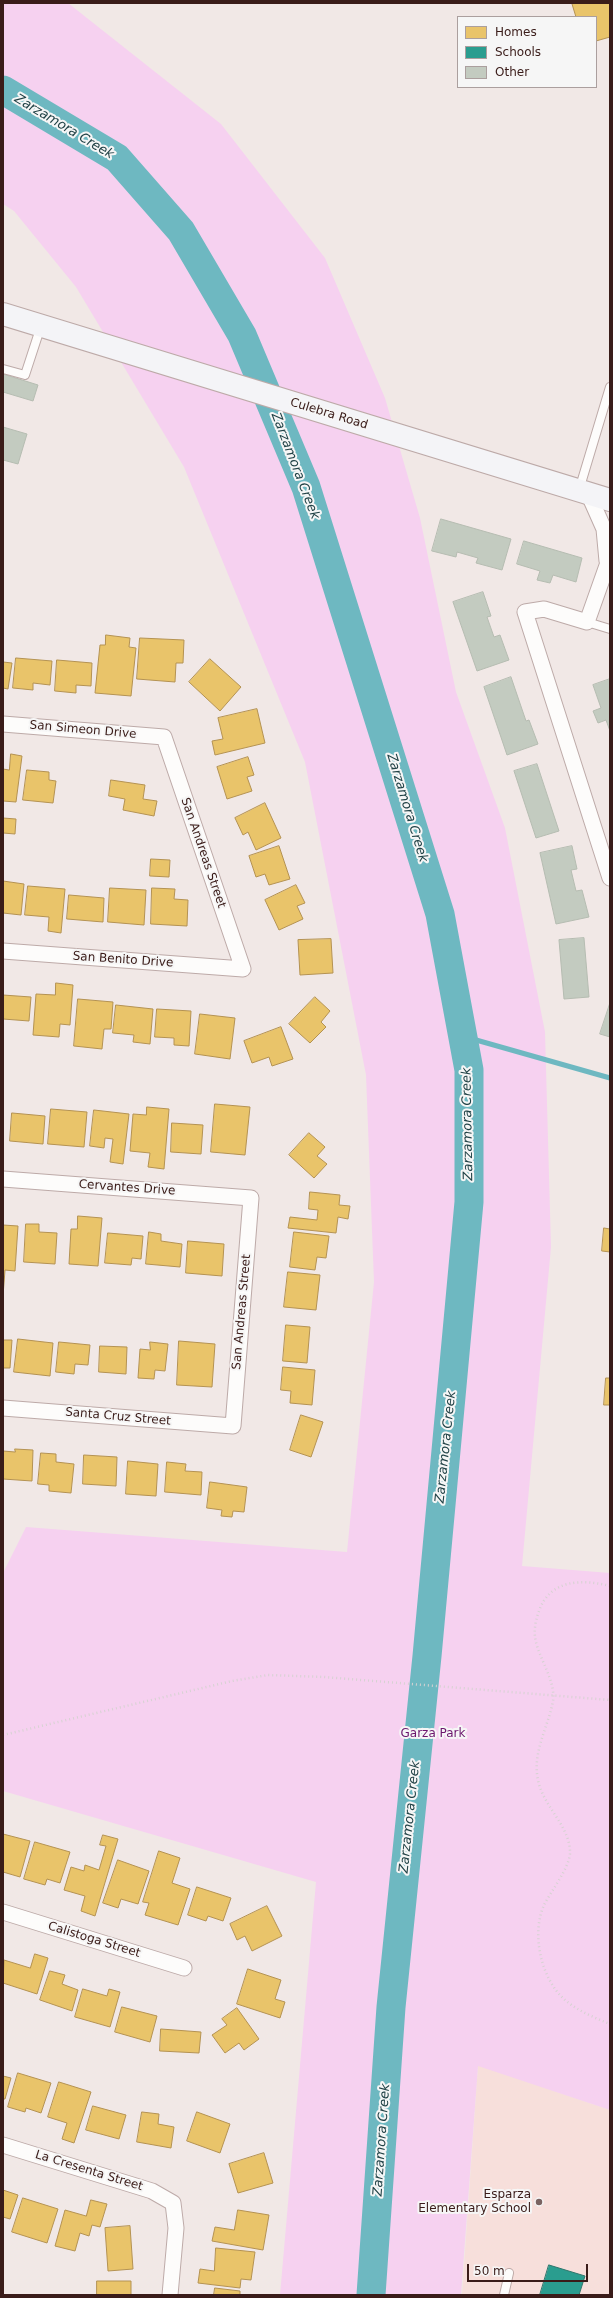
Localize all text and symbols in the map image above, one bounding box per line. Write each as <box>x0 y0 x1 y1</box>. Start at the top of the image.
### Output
legend <box>457 16 597 88</box>
text: Homes <box>495 25 537 39</box>
text: Schools <box>495 45 541 59</box>
text: Other <box>495 65 529 79</box>
water label: Zarzamora Creek <box>12 91 116 163</box>
street label: Culebra Road <box>288 395 370 433</box>
water label: Zarzamora Creek <box>267 410 323 522</box>
street label: San Simeon Drive <box>29 718 137 742</box>
water label: Zarzamora Creek <box>383 752 431 864</box>
street label: San Andreas Street <box>177 796 229 910</box>
street label: San Benito Drive <box>72 949 174 971</box>
water label: Zarzamora Creek <box>459 1067 477 1181</box>
street label: Cervantes Drive <box>78 1177 176 1199</box>
street label: San Andreas Street <box>230 1254 254 1370</box>
water label: Zarzamora Creek <box>432 1390 460 1504</box>
street label: Santa Cruz Street <box>65 1405 171 1429</box>
park label: Garza Park <box>401 1727 465 1741</box>
water label: Zarzamora Creek <box>396 1760 424 1874</box>
street label: Calistoga Street <box>46 1919 142 1961</box>
water label: Zarzamora Creek <box>370 2083 394 2197</box>
street label: La Cresenta Street <box>33 2148 145 2194</box>
place label: Esparza Elementary School <box>418 2188 531 2216</box>
marker: Esparza Elementary School <box>534 2197 544 2207</box>
scale bar <box>469 2256 590 2282</box>
text: 50 m <box>474 2264 505 2278</box>

